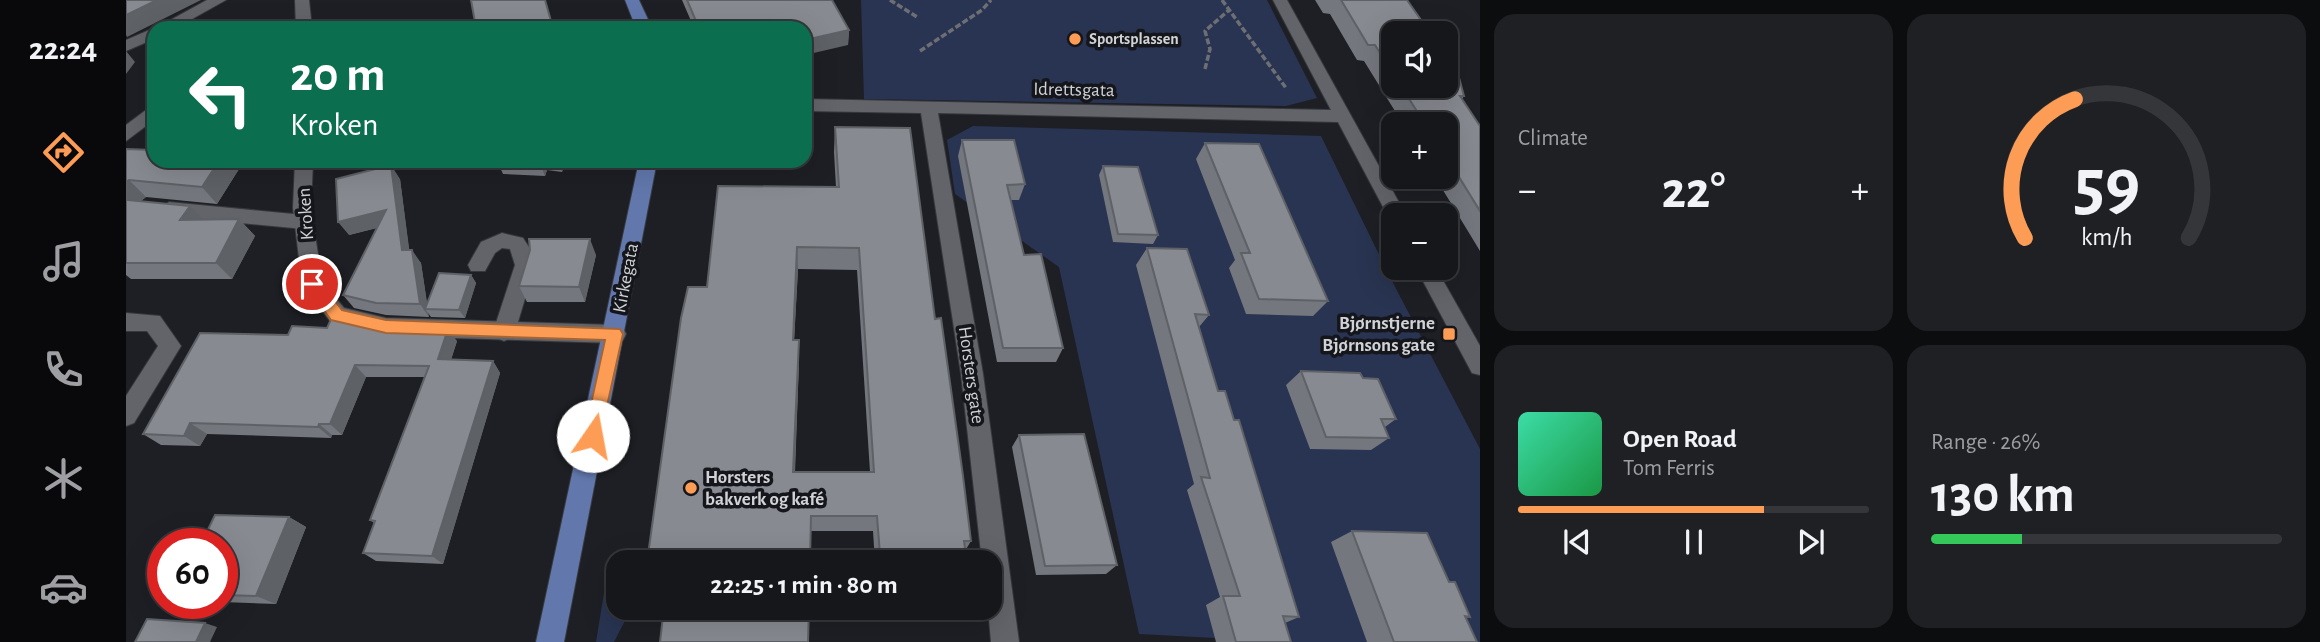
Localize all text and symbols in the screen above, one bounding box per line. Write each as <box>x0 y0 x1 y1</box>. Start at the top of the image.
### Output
map controls <box>1381 21 1458 280</box>
button: sound <box>1381 21 1458 98</box>
marker: Sportsplassen <box>1067 31 1083 47</box>
place label: Sportsplassen <box>1089 31 1179 47</box>
text: 22:24 <box>29 33 97 65</box>
icon: left <box>175 49 266 140</box>
text: 20 m <box>290 51 386 100</box>
street label: Idrettsgata <box>1033 80 1115 100</box>
text: Kroken <box>290 109 379 141</box>
button: + <box>1381 112 1458 189</box>
text: Climate <box>1518 127 1588 150</box>
icon: directions <box>39 128 88 177</box>
text: 59 <box>2073 151 2140 224</box>
text: 22° <box>1661 165 1726 217</box>
text: − <box>1518 172 1536 210</box>
text: + <box>1851 172 1869 210</box>
street label: Kroken <box>295 187 317 241</box>
button: − <box>1381 203 1458 280</box>
text: km/h <box>2081 225 2132 250</box>
icon: music <box>39 237 88 286</box>
street label: Kirkegata <box>610 241 642 315</box>
pin <box>282 254 342 314</box>
icon: arrive <box>293 265 331 303</box>
place label: Bjørnstjerne Bjørnsons gate <box>1322 314 1435 355</box>
street label: Horsters gate <box>955 325 987 425</box>
marker: Bjørnstjerne Bjørnsons gate <box>1441 326 1457 342</box>
icon: phone <box>39 345 88 394</box>
position arrow <box>556 399 630 473</box>
text: Open Road <box>1623 426 1737 452</box>
text: Range · 26% <box>1931 431 2040 454</box>
icon: climate <box>39 454 88 503</box>
text: Tom Ferris <box>1623 457 1715 480</box>
place label: Horsters bakverk og kafé <box>705 468 824 509</box>
text: 130 km <box>1931 469 2075 521</box>
marker: Horsters bakverk og kafé <box>683 480 699 496</box>
icon: previous <box>1558 523 1596 561</box>
icon: pause <box>1675 523 1713 561</box>
icon: next <box>1792 523 1830 561</box>
speed limit sign: 60 <box>147 528 238 619</box>
icon: car <box>39 563 88 612</box>
text: 22:25 · 1 min · 80 m <box>710 572 898 598</box>

